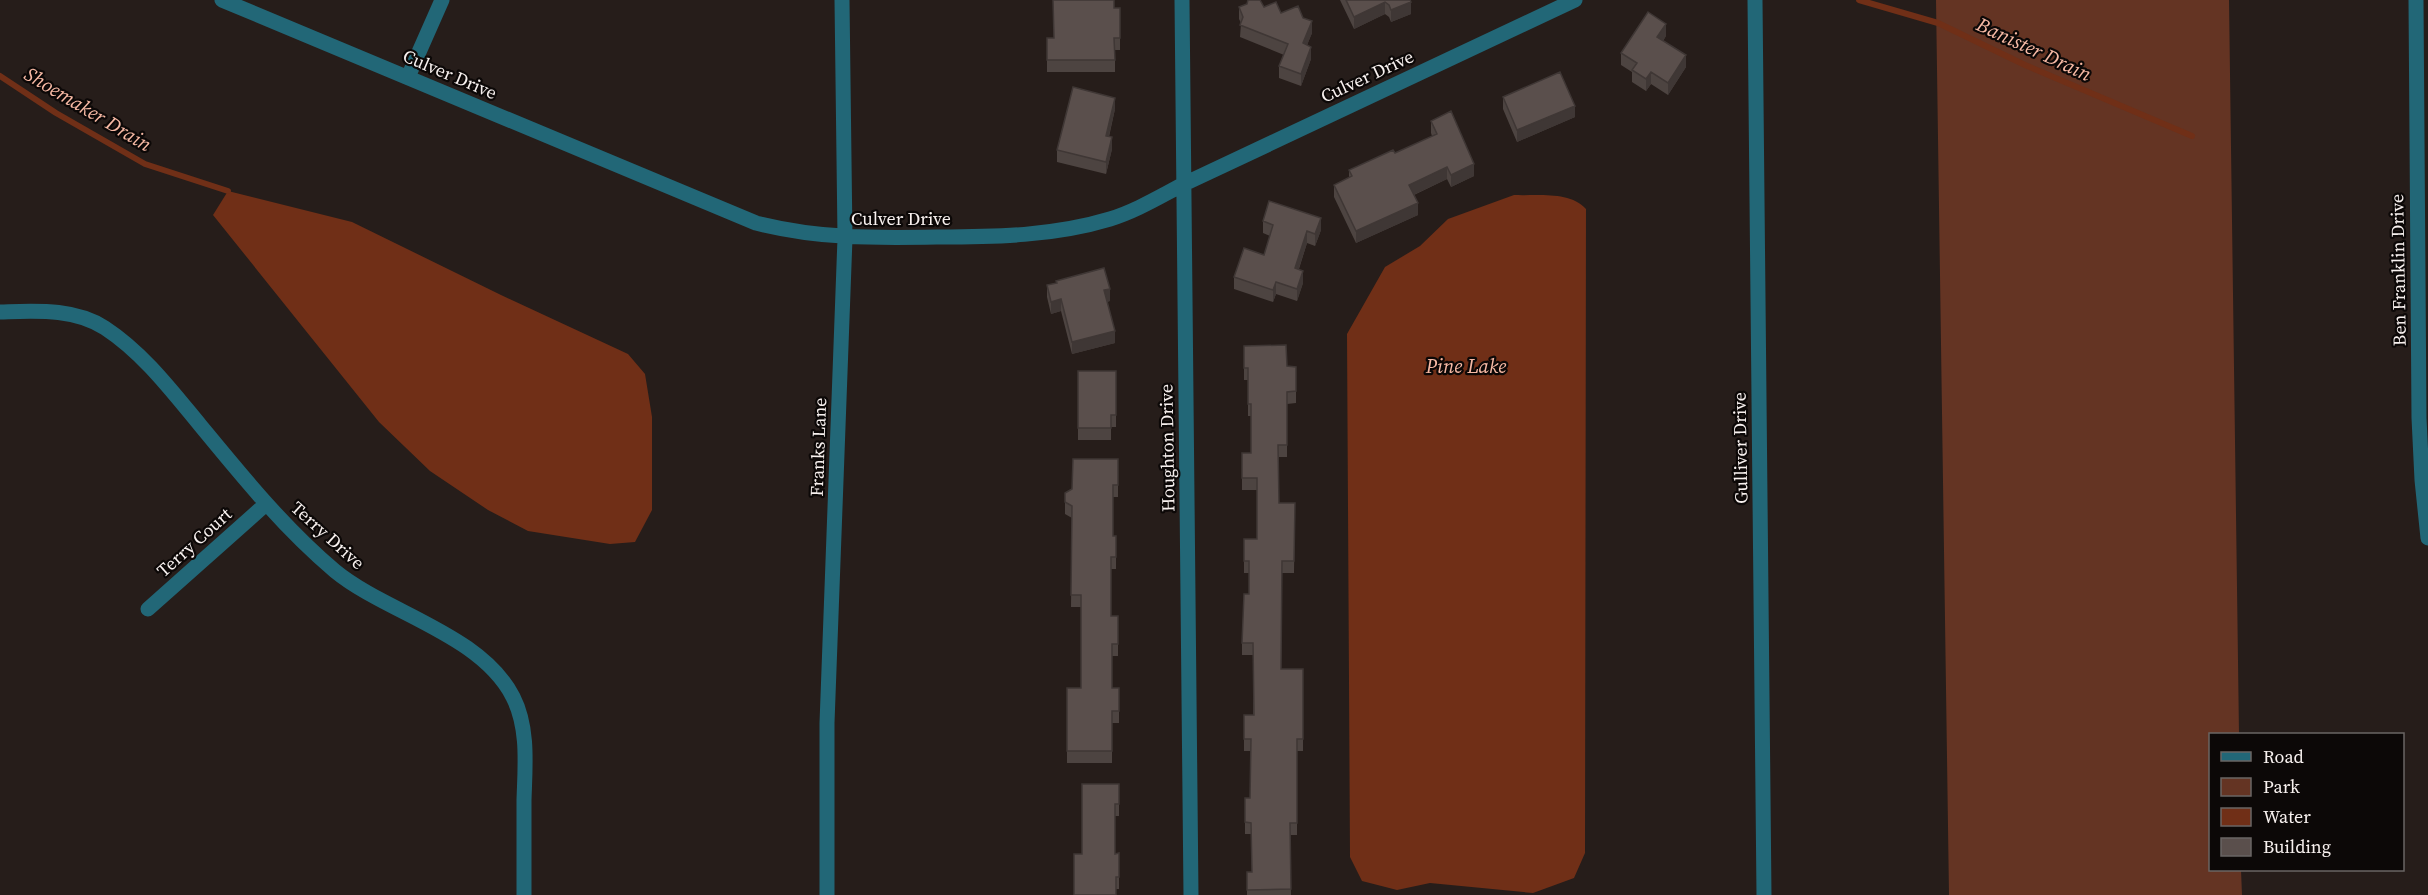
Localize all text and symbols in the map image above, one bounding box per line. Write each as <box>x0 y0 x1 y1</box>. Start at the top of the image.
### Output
water label: Banister Drain <box>1971 10 2097 88</box>
street label: Culver Drive <box>399 43 501 105</box>
street label: Culver Drive <box>1316 44 1418 108</box>
water label: Shoemaker Drain <box>19 60 158 159</box>
street label: Ben Franklin Drive <box>2384 194 2412 346</box>
street label: Culver Drive <box>851 206 951 231</box>
water label: Pine Lake <box>1425 352 1506 380</box>
street label: Houghton Drive <box>1153 384 1181 512</box>
street label: Gulliver Drive <box>1727 392 1753 504</box>
street label: Franks Lane <box>804 397 832 497</box>
street label: Terry Drive <box>286 495 370 575</box>
street label: Terry Court <box>151 502 237 582</box>
legend <box>2209 733 2404 871</box>
text: Road <box>2263 744 2304 769</box>
text: Park <box>2263 774 2300 799</box>
text: Water <box>2263 804 2311 829</box>
text: Building <box>2263 834 2331 859</box>

